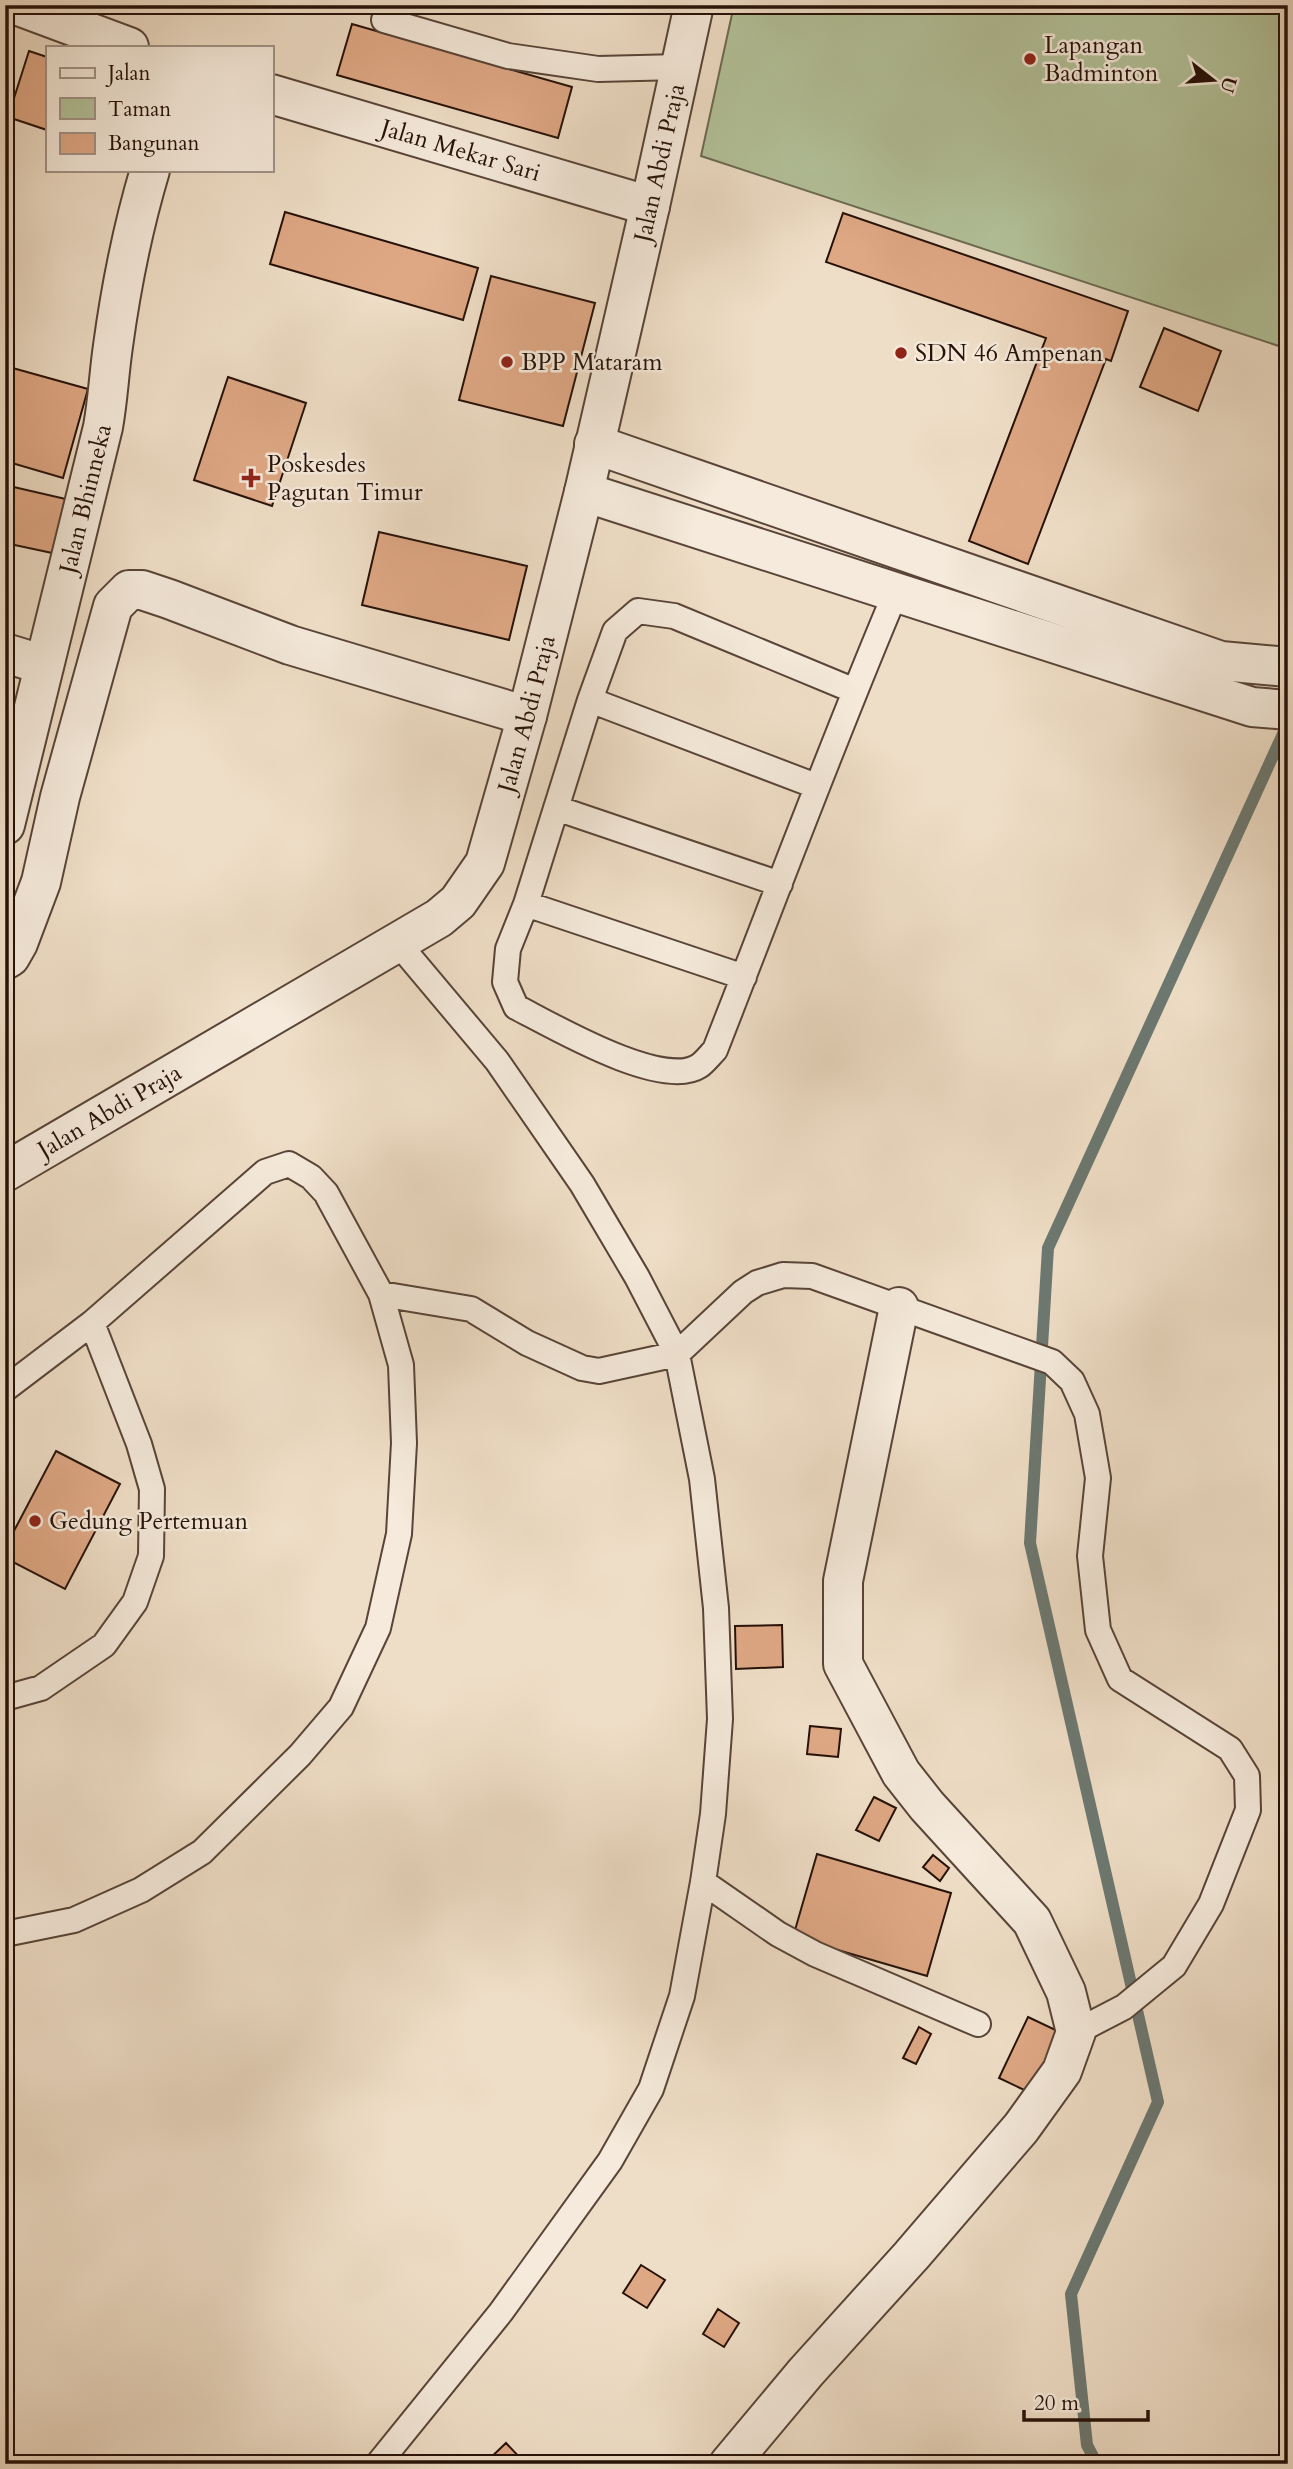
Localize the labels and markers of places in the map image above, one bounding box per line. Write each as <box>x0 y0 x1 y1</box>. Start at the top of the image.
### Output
place label: Lapangan Badminton <box>1044 29 1159 90</box>
marker: Lapangan Badminton <box>1022 51 1038 67</box>
place label: SDN 46 Ampenan <box>915 337 1104 370</box>
marker: SDN 46 Ampenan <box>893 345 909 361</box>
place label: BPP Mataram <box>521 346 663 379</box>
marker: BPP Mataram <box>499 354 515 370</box>
place label: Poskesdes Pagutan Timur <box>267 448 423 509</box>
marker: Poskesdes Pagutan Timur <box>241 468 261 488</box>
place label: Gedung Pertemuan <box>49 1505 249 1538</box>
marker: Gedung Pertemuan <box>27 1513 43 1529</box>

